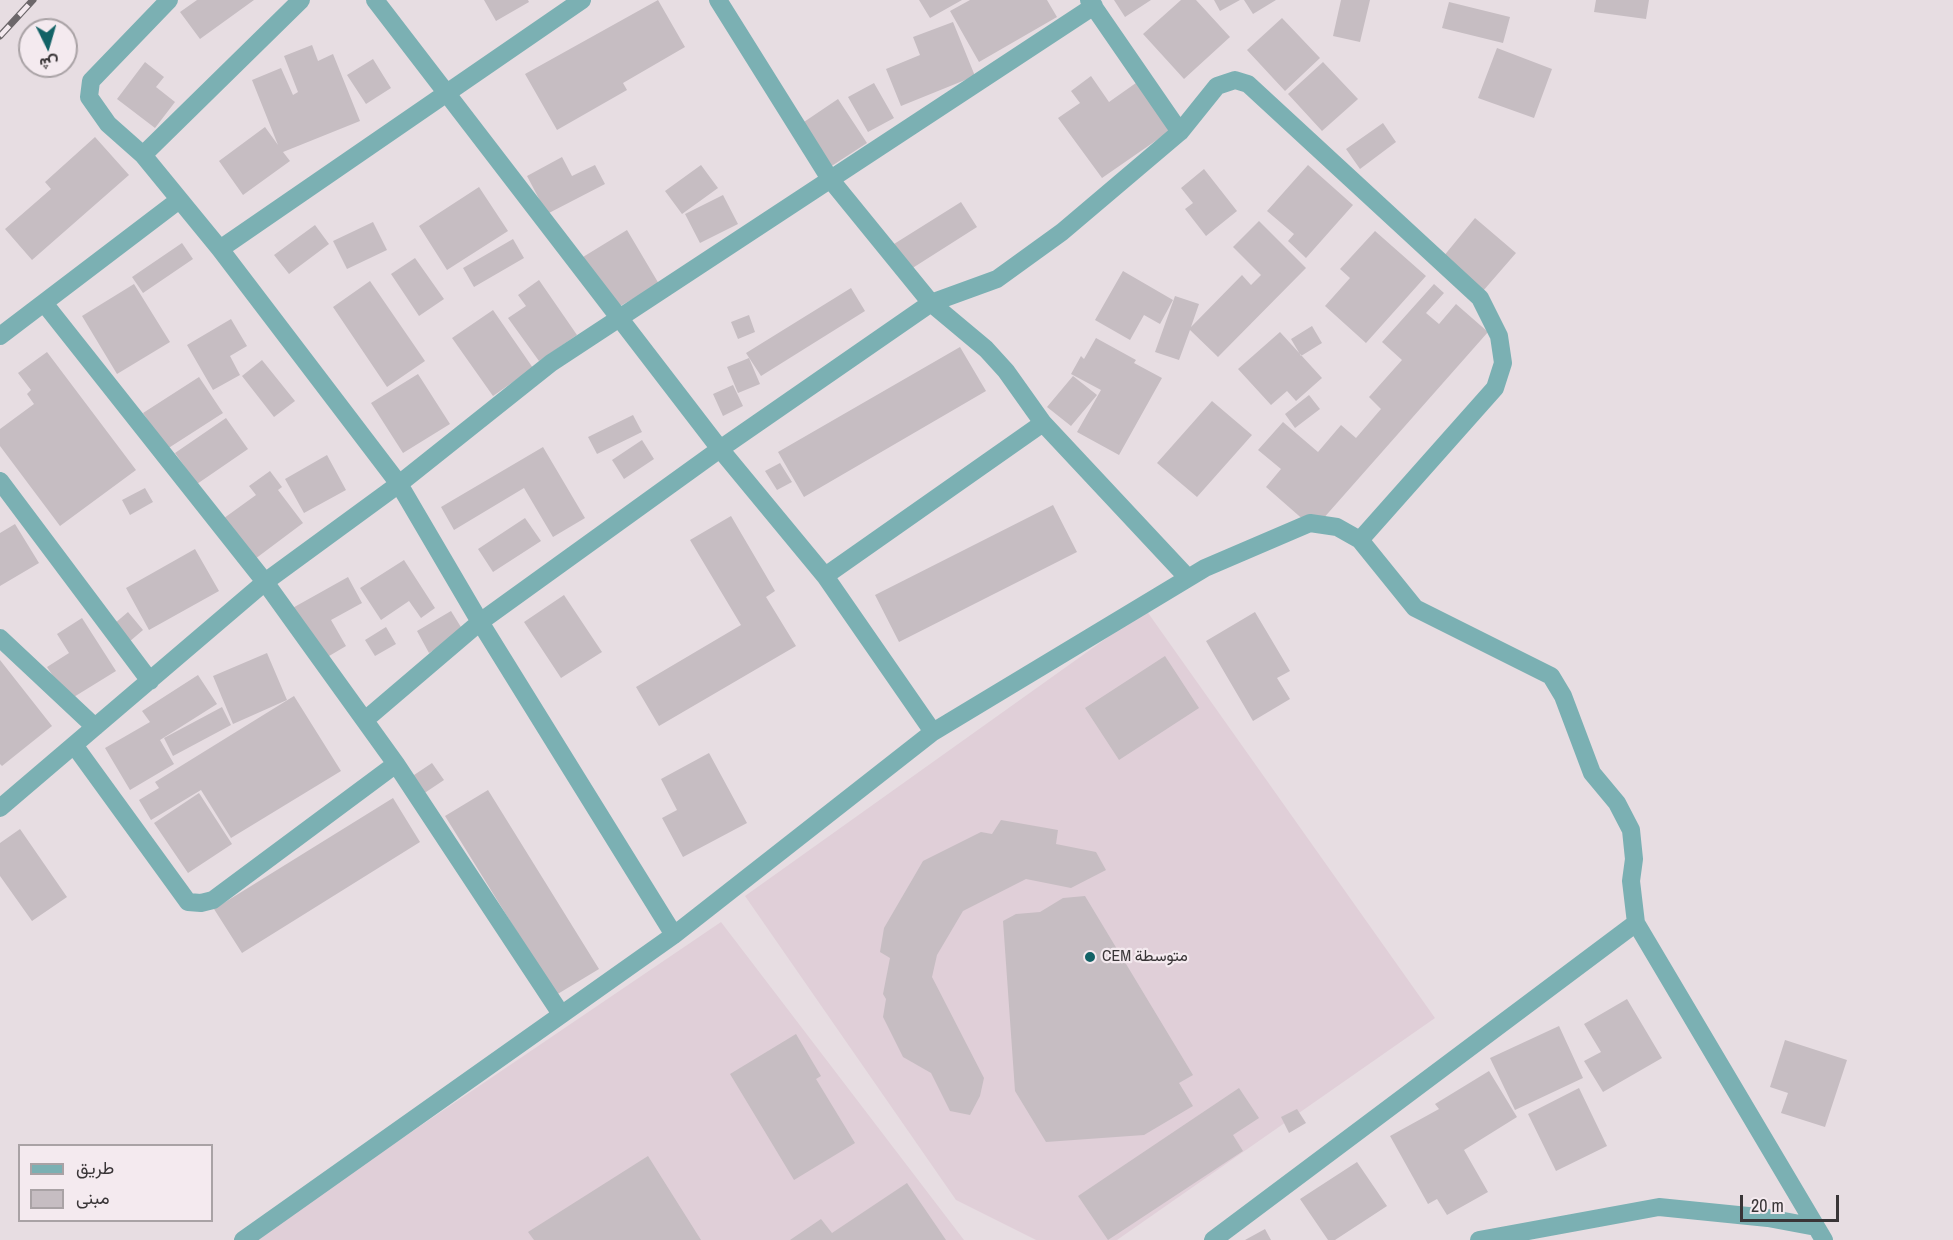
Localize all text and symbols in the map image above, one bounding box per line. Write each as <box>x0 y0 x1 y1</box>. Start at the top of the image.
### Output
north arrow <box>18 18 78 78</box>
text: ش <box>39 52 60 76</box>
place label: CEM متوسطة <box>1102 947 1188 967</box>
marker: CEM متوسطة <box>1083 950 1097 964</box>
legend <box>18 1144 213 1222</box>
text: طريق <box>76 1155 114 1180</box>
scale bar <box>1743 1183 1842 1221</box>
text: مبنى <box>76 1185 110 1210</box>
text: 20 m <box>1751 1193 1784 1218</box>

